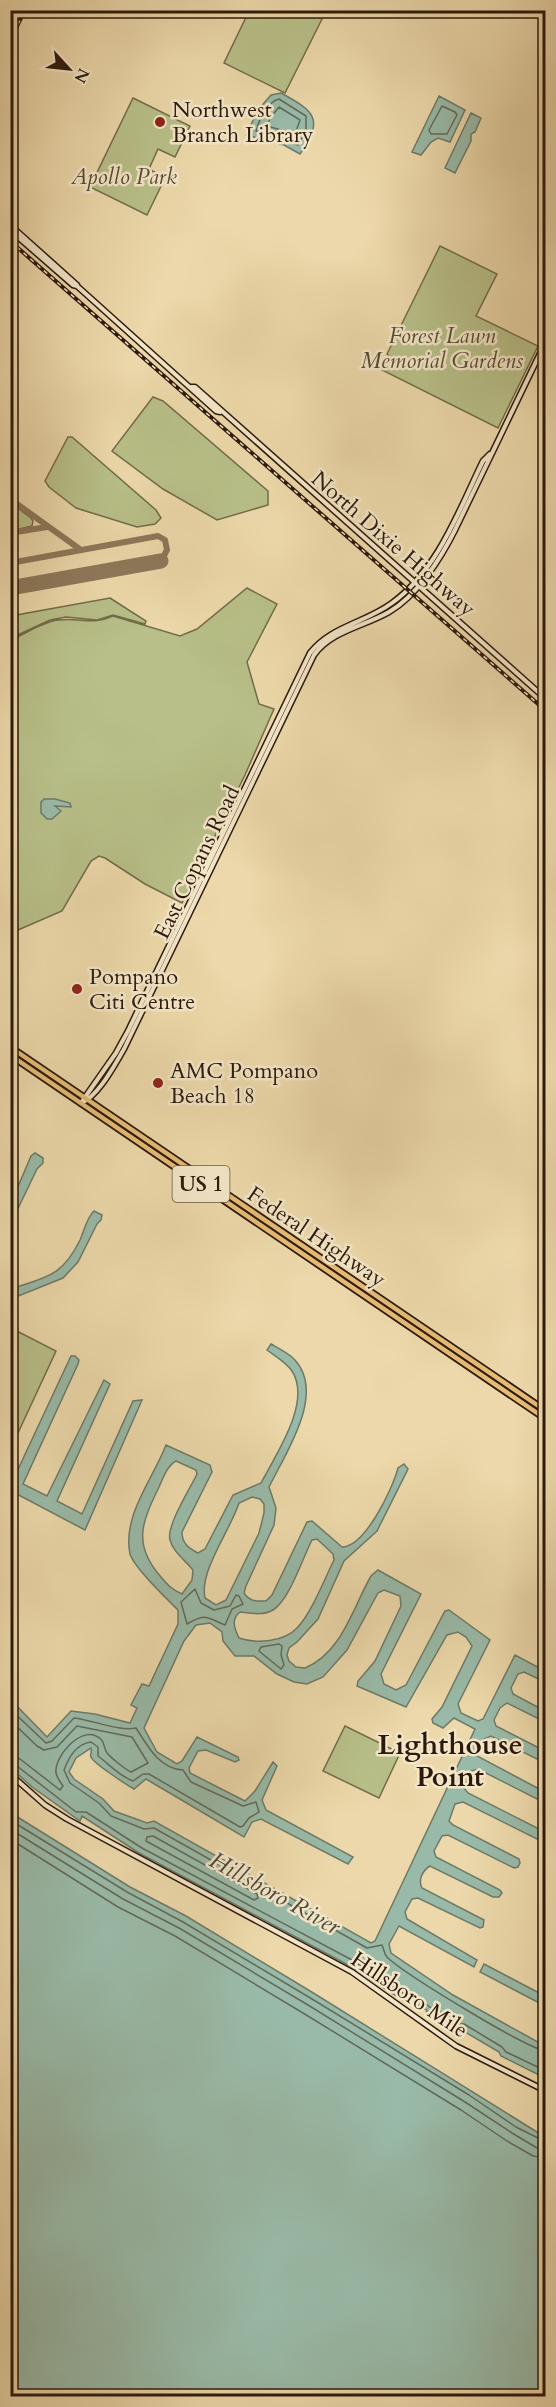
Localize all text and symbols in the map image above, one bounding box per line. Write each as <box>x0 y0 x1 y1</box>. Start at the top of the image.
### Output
north arrow <box>39 39 99 99</box>
text: N <box>68 64 94 87</box>
place label: Northwest Branch Library <box>172 95 314 150</box>
marker: Northwest Branch Library <box>153 115 167 129</box>
park label: Apollo Park <box>70 162 177 192</box>
park label: Forest Lawn Memorial Gardens <box>361 321 524 376</box>
street label: North Dixie Highway <box>305 464 482 624</box>
street label: East Copans Road <box>147 780 247 944</box>
place label: Pompano Citi Centre <box>89 962 195 1017</box>
marker: Pompano Citi Centre <box>70 982 84 996</box>
place label: AMC Pompano Beach 18 <box>170 1056 318 1111</box>
marker: AMC Pompano Beach 18 <box>151 1076 165 1090</box>
road number: US 1 <box>172 1166 230 1202</box>
street label: Federal Highway <box>241 1179 392 1294</box>
district label: Lighthouse Point <box>377 1726 523 1796</box>
water label: Hillsboro River <box>203 1844 347 1944</box>
street label: Hillsboro Mile <box>345 1945 474 2045</box>

